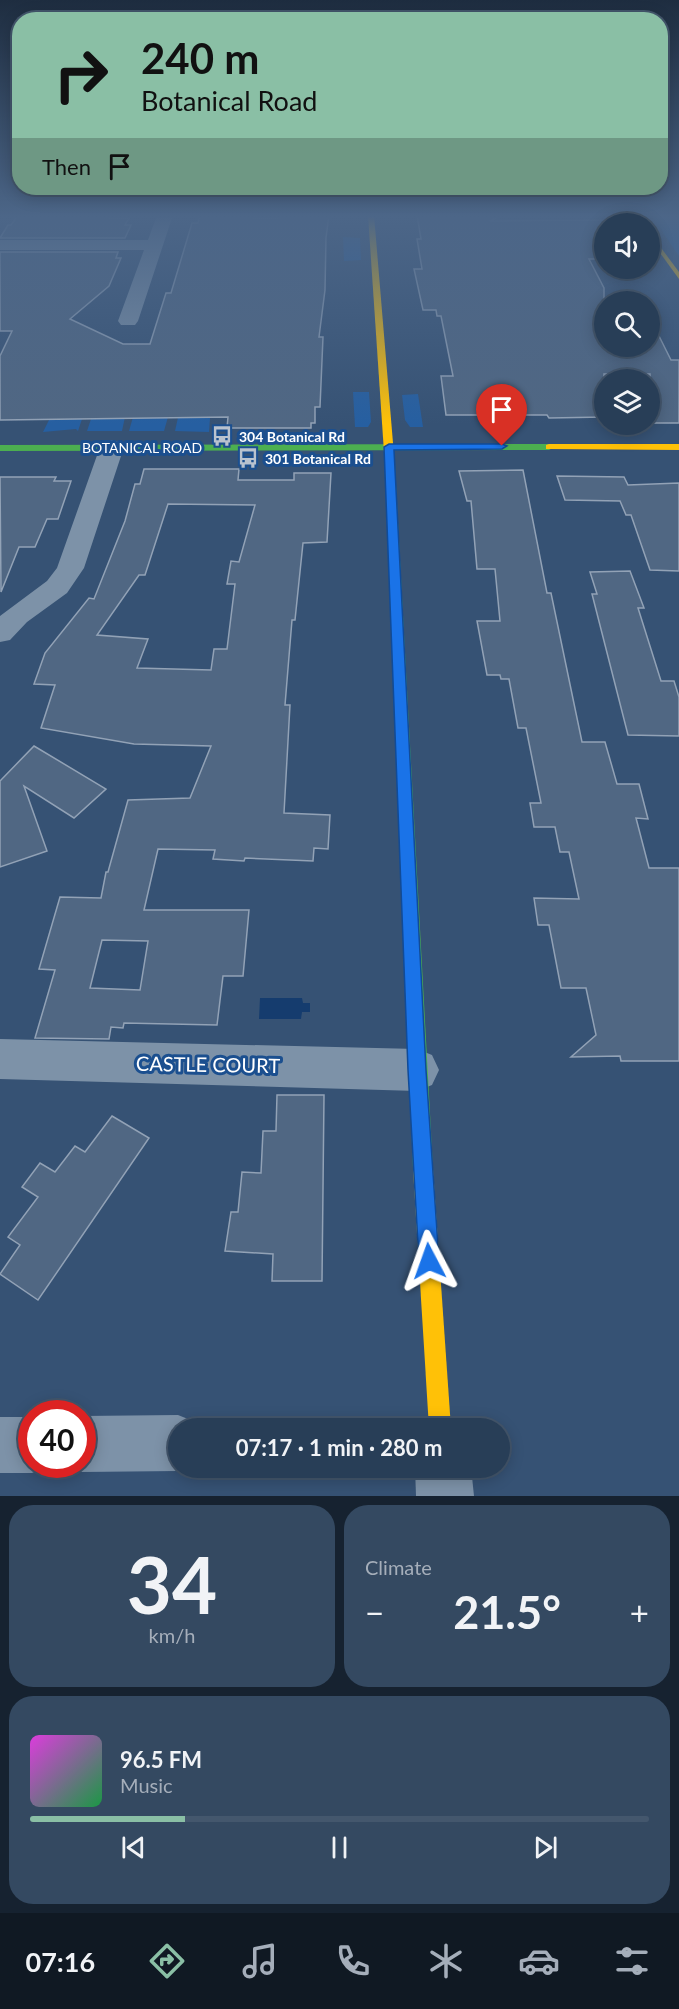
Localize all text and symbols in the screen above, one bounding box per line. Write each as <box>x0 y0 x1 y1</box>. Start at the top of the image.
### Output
text: 240 m <box>141 33 259 83</box>
icon: right <box>42 36 120 114</box>
text: Botanical Road <box>141 84 317 117</box>
icon: arrive <box>103 150 136 183</box>
text: Then <box>42 153 91 180</box>
map controls <box>594 213 660 435</box>
button: sound <box>594 213 660 279</box>
button: search <box>594 291 660 357</box>
button: layers <box>594 369 660 435</box>
pin <box>476 384 527 446</box>
icon: arrive <box>485 393 518 426</box>
bus stop icon: 304 Botanical Rd <box>210 424 234 448</box>
place label: 304 Botanical Rd <box>239 428 345 445</box>
street label: BOTANICAL ROAD <box>82 439 202 456</box>
bus stop icon: 301 Botanical Rd <box>236 446 260 470</box>
place label: 301 Botanical Rd <box>265 450 371 467</box>
street label: CASTLE COURT <box>136 1051 280 1077</box>
position arrow <box>397 1229 461 1293</box>
speed limit sign: 40 <box>18 1400 96 1478</box>
text: 07:17 · 1 min · 280 m <box>236 1434 442 1461</box>
text: 34 <box>127 1537 217 1631</box>
text: Climate <box>365 1555 432 1579</box>
text: 21.5° <box>453 1585 561 1639</box>
text: − <box>365 1592 384 1632</box>
text: + <box>630 1592 649 1632</box>
text: km/h <box>149 1623 195 1647</box>
text: 96.5 FM <box>120 1746 202 1773</box>
text: Music <box>120 1773 173 1797</box>
icon: previous <box>117 1831 150 1864</box>
icon: pause <box>323 1831 356 1864</box>
icon: next <box>529 1831 562 1864</box>
icon: directions <box>146 1940 188 1982</box>
icon: music <box>239 1940 281 1982</box>
icon: phone <box>332 1940 374 1982</box>
icon: climate <box>425 1940 467 1982</box>
icon: car <box>518 1940 560 1982</box>
icon: filters <box>611 1940 653 1982</box>
text: 07:16 <box>26 1945 95 1978</box>

